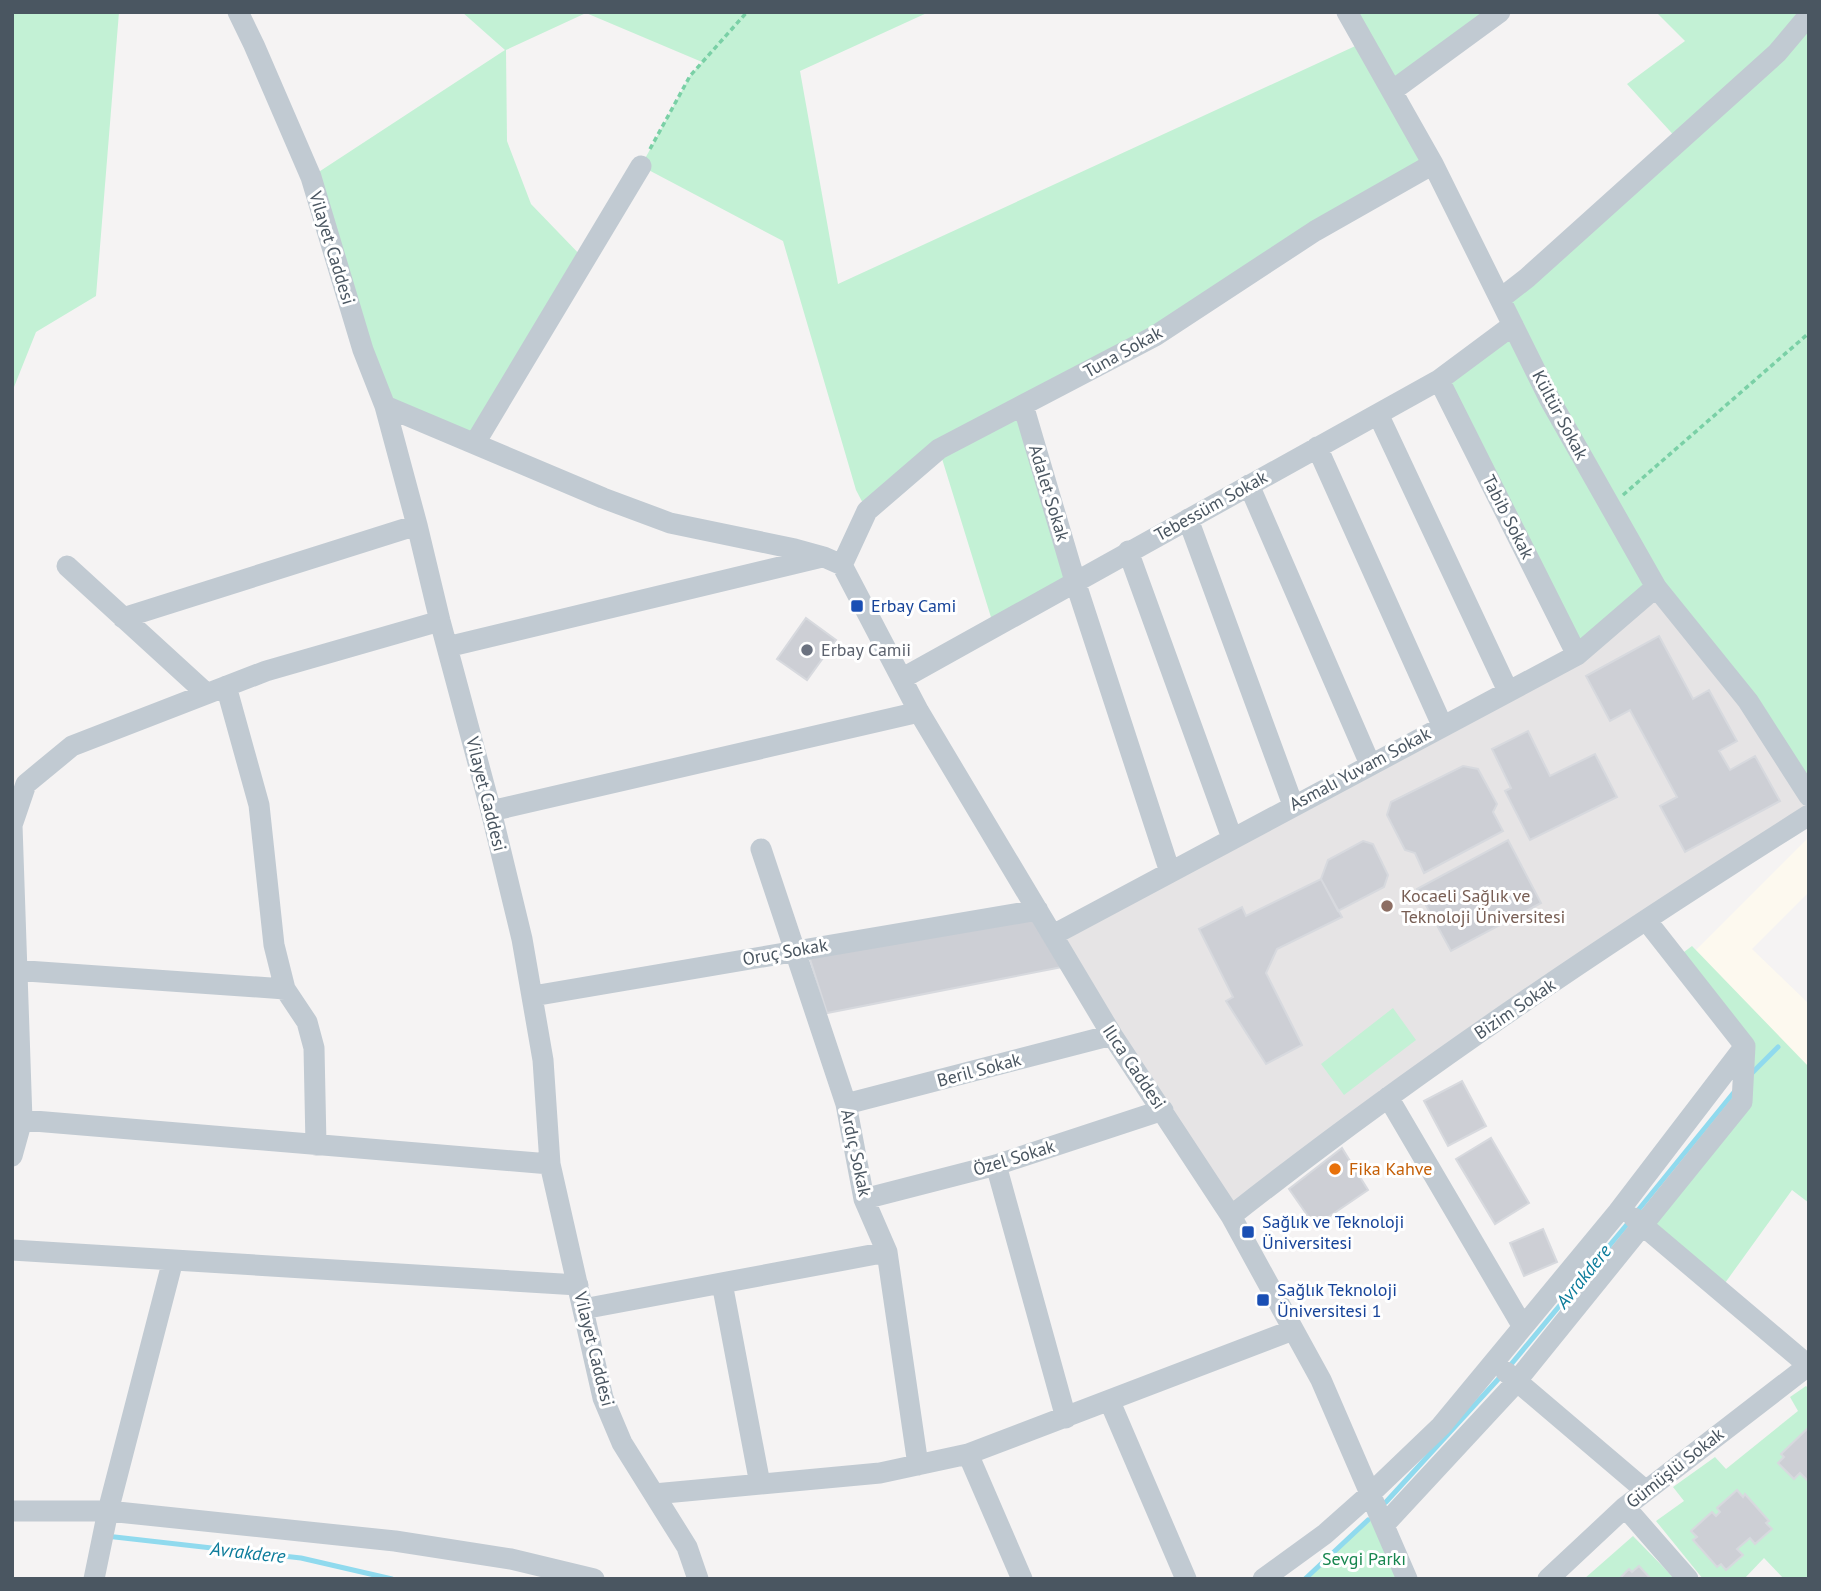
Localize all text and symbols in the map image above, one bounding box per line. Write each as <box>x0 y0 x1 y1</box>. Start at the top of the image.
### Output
street label: Vilayet Caddesi <box>304 187 361 307</box>
street label: Tuna Sokak <box>1079 320 1167 383</box>
street label: Kültür Sokak <box>1527 366 1594 464</box>
street label: Adalet Sokak <box>1024 442 1075 544</box>
street label: Tebessüm Sokak <box>1150 465 1271 546</box>
street label: Tabib Sokak <box>1477 471 1540 563</box>
place label: Erbay Cami <box>871 594 956 617</box>
marker: Erbay Cami <box>849 598 865 614</box>
place label: Erbay Camii <box>821 638 911 661</box>
marker: Erbay Camii <box>799 642 815 658</box>
street label: Asmalı Yuvam Sokak <box>1285 721 1435 816</box>
street label: Vilayet Caddesi <box>461 733 512 854</box>
place label: Kocaeli Sağlık ve Teknoloji Üniversitesi <box>1401 884 1565 928</box>
marker: Kocaeli Sağlık ve Teknoloji Üniversitesi <box>1379 898 1395 914</box>
street label: Oruç Sokak <box>741 933 830 970</box>
street label: Bizim Sokak <box>1470 973 1560 1044</box>
street label: Ilıca Caddesi <box>1098 1020 1171 1113</box>
street label: Beril Sokak <box>934 1047 1024 1092</box>
street label: Ardıç Sokak <box>836 1107 877 1199</box>
street label: Özel Sokak <box>970 1134 1058 1181</box>
place label: Fika Kahve <box>1349 1157 1432 1180</box>
marker: Fika Kahve <box>1327 1161 1343 1177</box>
place label: Sağlık ve Teknoloji Üniversitesi <box>1262 1210 1404 1254</box>
marker: Sağlık ve Teknoloji Üniversitesi <box>1240 1224 1256 1240</box>
water label: Avrakdere <box>1549 1239 1616 1314</box>
place label: Sağlık Teknoloji Üniversitesi 1 <box>1277 1278 1397 1322</box>
street label: Vilayet Caddesi <box>569 1288 620 1409</box>
marker: Sağlık Teknoloji Üniversitesi 1 <box>1255 1292 1271 1308</box>
street label: Gümüşlü Sokak <box>1621 1422 1728 1513</box>
water label: Avrakdere <box>208 1536 287 1568</box>
park label: Sevgi Parkı <box>1322 1547 1406 1570</box>

